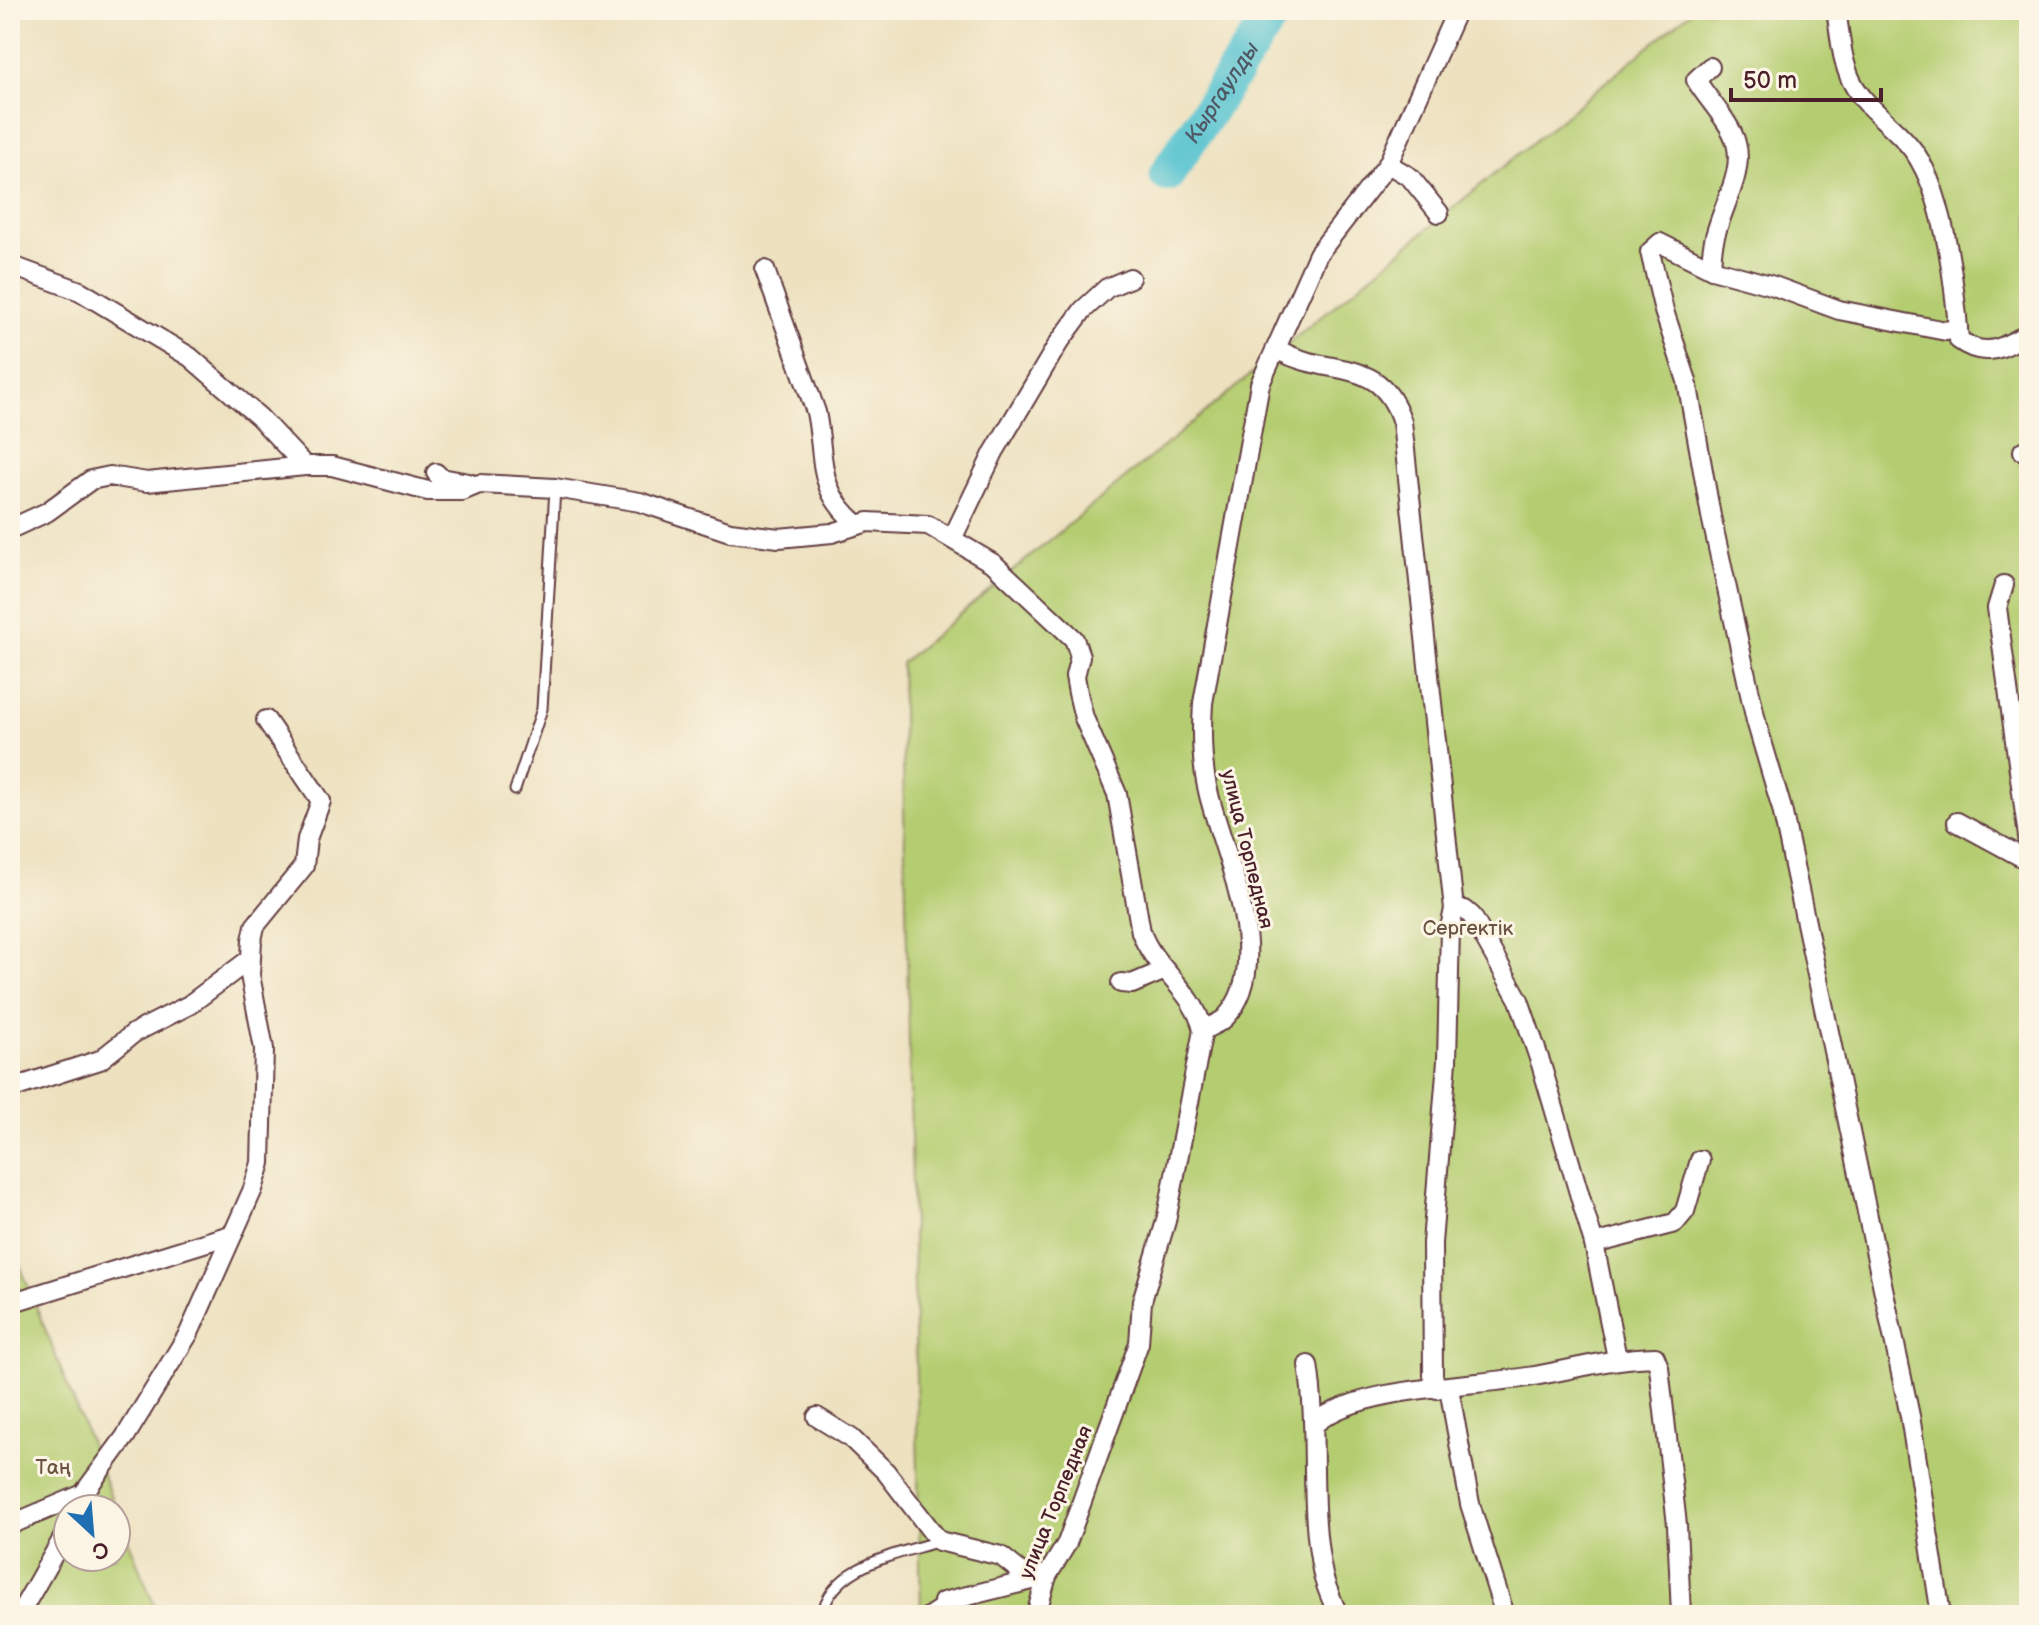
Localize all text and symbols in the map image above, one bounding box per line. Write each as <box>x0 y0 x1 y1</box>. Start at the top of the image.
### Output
water label: Кыргаулды <box>1179 37 1265 149</box>
scale bar <box>1731 52 1881 102</box>
text: 50 m <box>1743 66 1797 95</box>
street label: улица Торпедная <box>1216 767 1278 931</box>
park label: Сергектік <box>1423 917 1514 941</box>
street label: улица Торпедная <box>1014 1422 1098 1583</box>
park label: Таң <box>35 1456 71 1480</box>
north arrow <box>52 1493 132 1573</box>
text: С <box>87 1534 113 1565</box>

